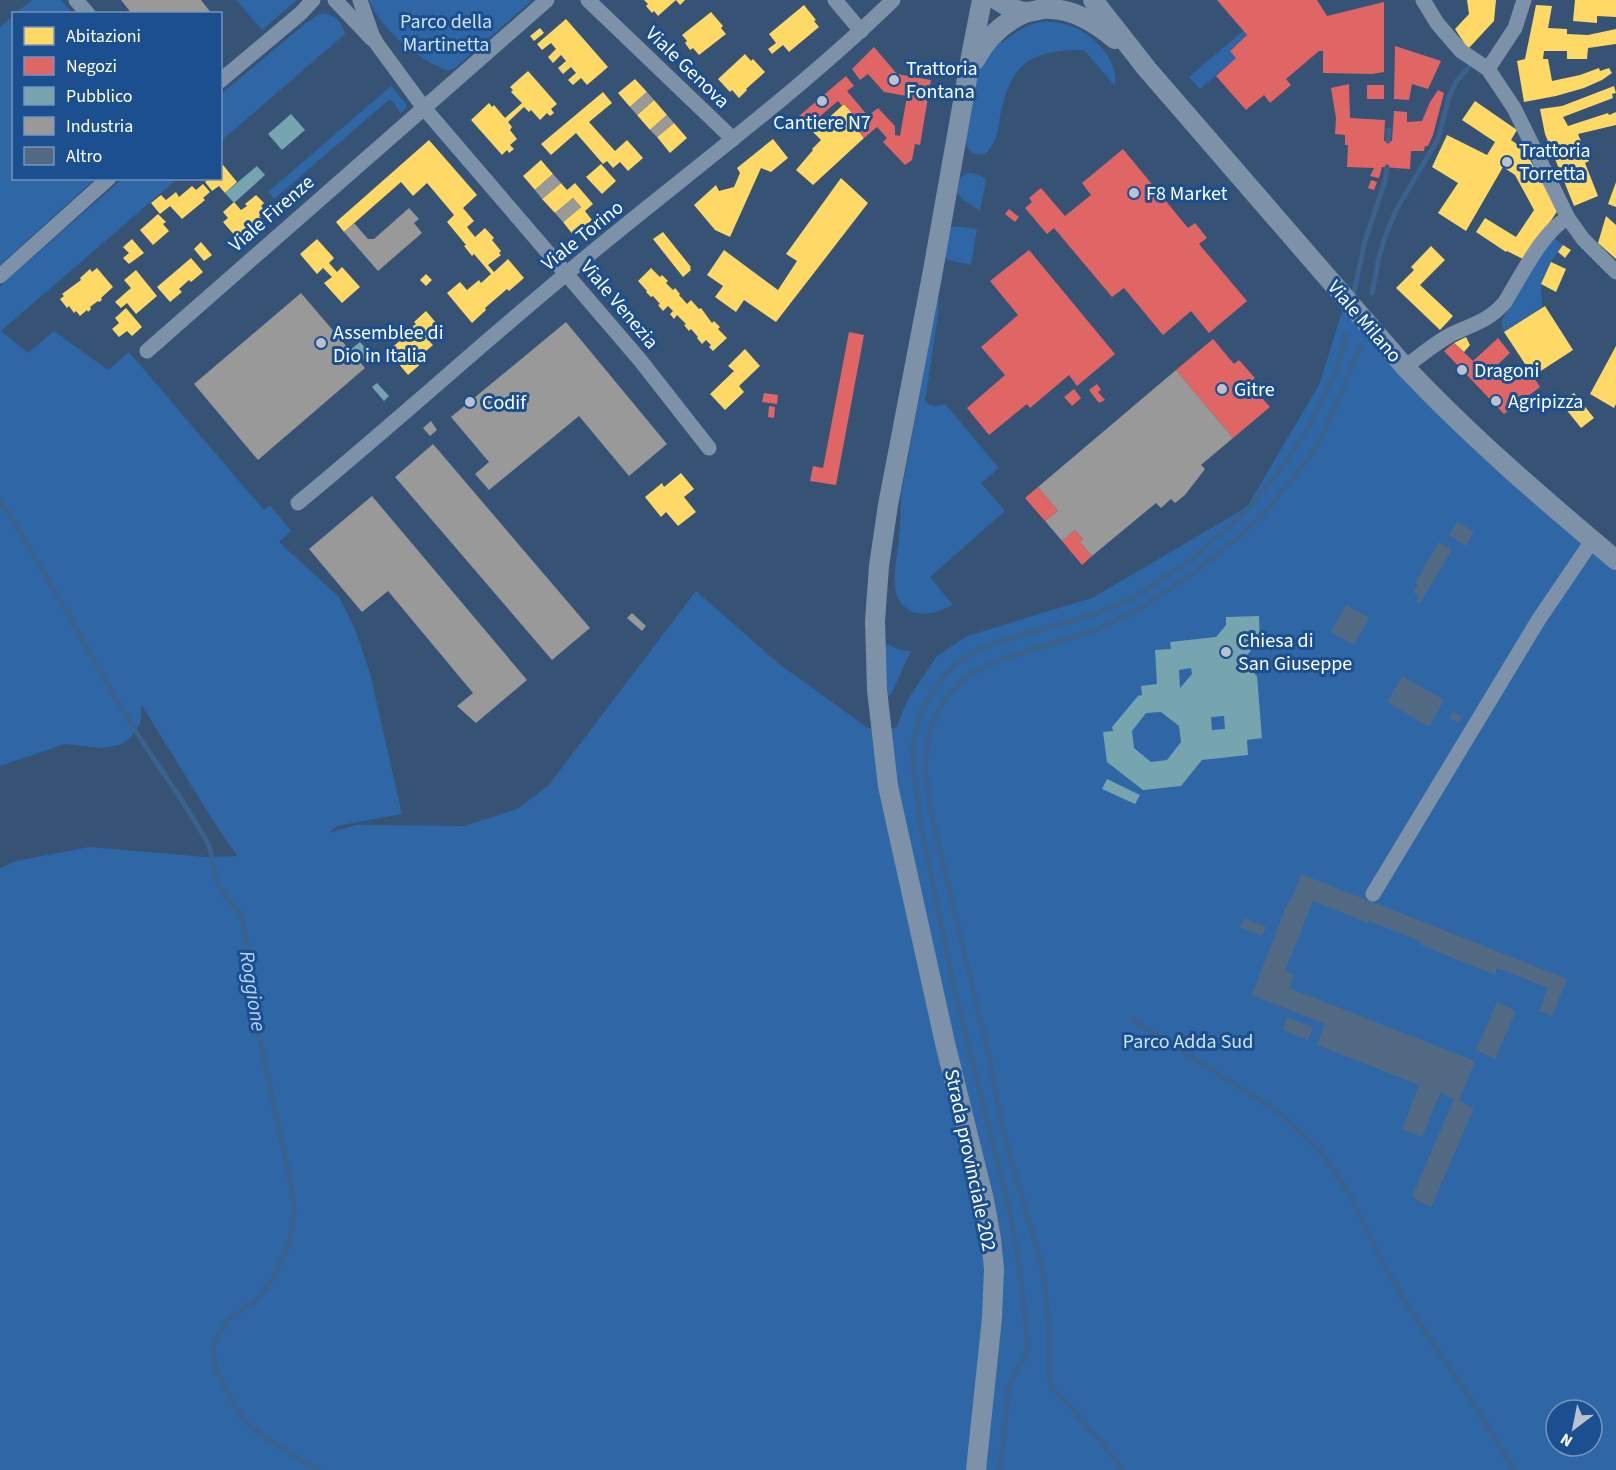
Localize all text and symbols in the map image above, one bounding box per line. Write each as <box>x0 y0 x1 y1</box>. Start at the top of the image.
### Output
park label: Parco della Martinetta <box>400 8 492 59</box>
legend <box>12 12 222 180</box>
street label: Viale Genova <box>639 20 736 115</box>
text: Abitazioni <box>66 24 141 49</box>
text: Negozi <box>66 54 117 79</box>
place label: Trattoria Fontana <box>906 55 978 106</box>
marker: Trattoria Fontana <box>887 73 901 87</box>
text: Pubblico <box>66 84 133 109</box>
marker: Cantiere N7 <box>815 94 829 108</box>
place label: Cantiere N7 <box>773 109 871 137</box>
text: Industria <box>66 114 133 139</box>
place label: Trattoria Torretta <box>1519 137 1591 188</box>
text: Altro <box>66 144 102 169</box>
marker: Trattoria Torretta <box>1500 155 1514 169</box>
street label: Viale Firenze <box>223 169 320 259</box>
place label: F8 Market <box>1146 180 1228 208</box>
marker: F8 Market <box>1127 186 1141 200</box>
street label: Viale Torino <box>536 194 630 278</box>
street label: Viale Venezia <box>574 254 665 355</box>
street label: Viale Milano <box>1321 274 1408 369</box>
place label: Assemblee di Dio in Italia <box>333 319 444 370</box>
marker: Assemblee di Dio in Italia <box>314 336 328 350</box>
place label: Dragoni <box>1474 357 1539 385</box>
marker: Dragoni <box>1455 363 1469 377</box>
place label: Gitre <box>1234 376 1275 404</box>
marker: Gitre <box>1215 382 1229 396</box>
place label: Agripizza <box>1508 388 1583 416</box>
place label: Codif <box>482 389 527 417</box>
marker: Agripizza <box>1489 394 1503 408</box>
marker: Codif <box>463 395 477 409</box>
place label: Chiesa di San Giuseppe <box>1238 627 1352 678</box>
marker: Chiesa di San Giuseppe <box>1219 645 1233 659</box>
water label: Roggione <box>232 948 274 1034</box>
park label: Parco Adda Sud <box>1123 1028 1253 1056</box>
street label: Strada provinciale 202 <box>937 1067 1003 1254</box>
north arrow <box>1544 1398 1604 1458</box>
text: N <box>1556 1428 1577 1452</box>

